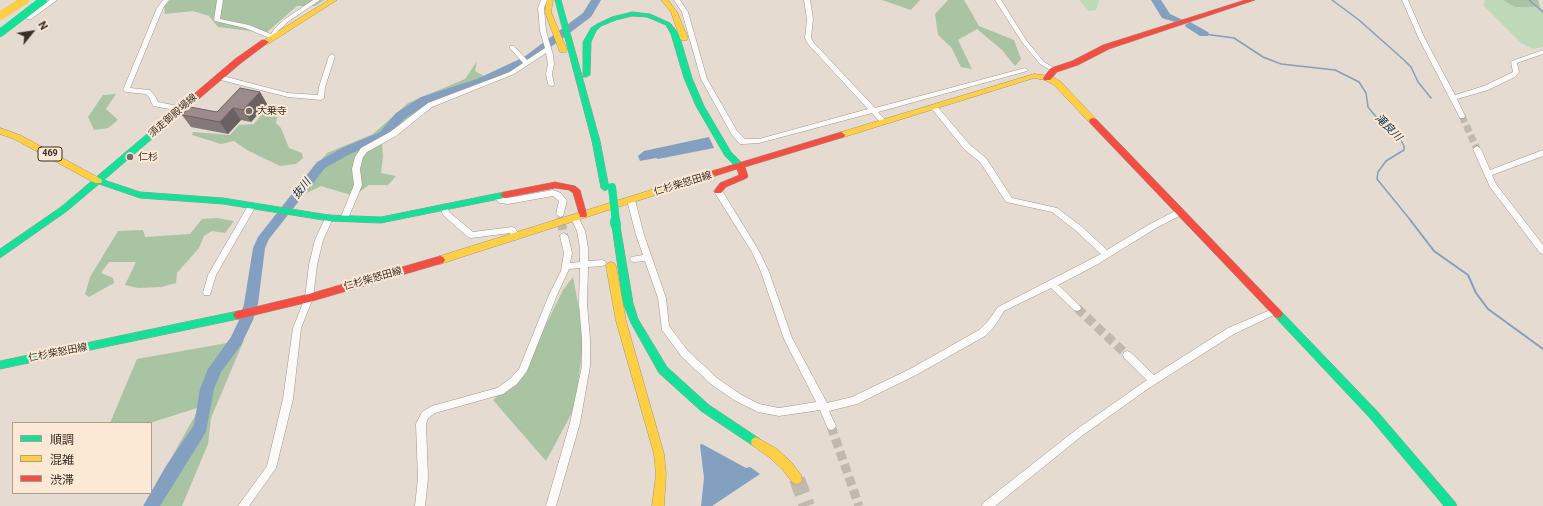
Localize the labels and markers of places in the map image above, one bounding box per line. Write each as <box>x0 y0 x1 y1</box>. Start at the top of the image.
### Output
place label: 大乗寺 <box>257 105 287 117</box>
marker: 大乗寺 <box>244 106 254 116</box>
place label: 仁杉 <box>138 151 158 163</box>
marker: 仁杉 <box>125 152 135 162</box>

